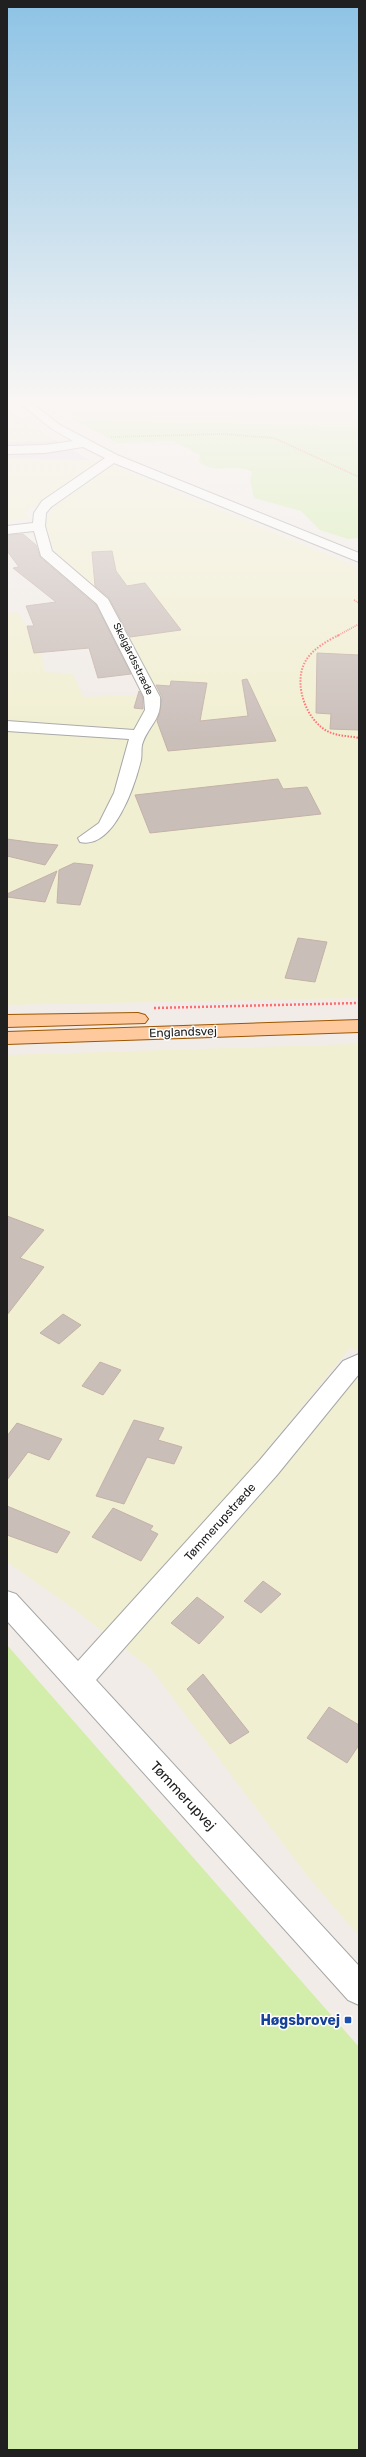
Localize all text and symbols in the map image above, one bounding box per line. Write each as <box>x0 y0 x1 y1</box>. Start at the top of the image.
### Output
street label: Skelgårdsstræde <box>110 621 156 697</box>
street label: Englandsvej <box>149 1024 217 1040</box>
street label: Tømmerupstræde <box>182 1480 259 1564</box>
street label: Tømmerupvej <box>147 1758 219 1834</box>
place label: Høgsbrovej <box>260 2012 340 2029</box>
marker: Høgsbrovej <box>343 2015 353 2025</box>

